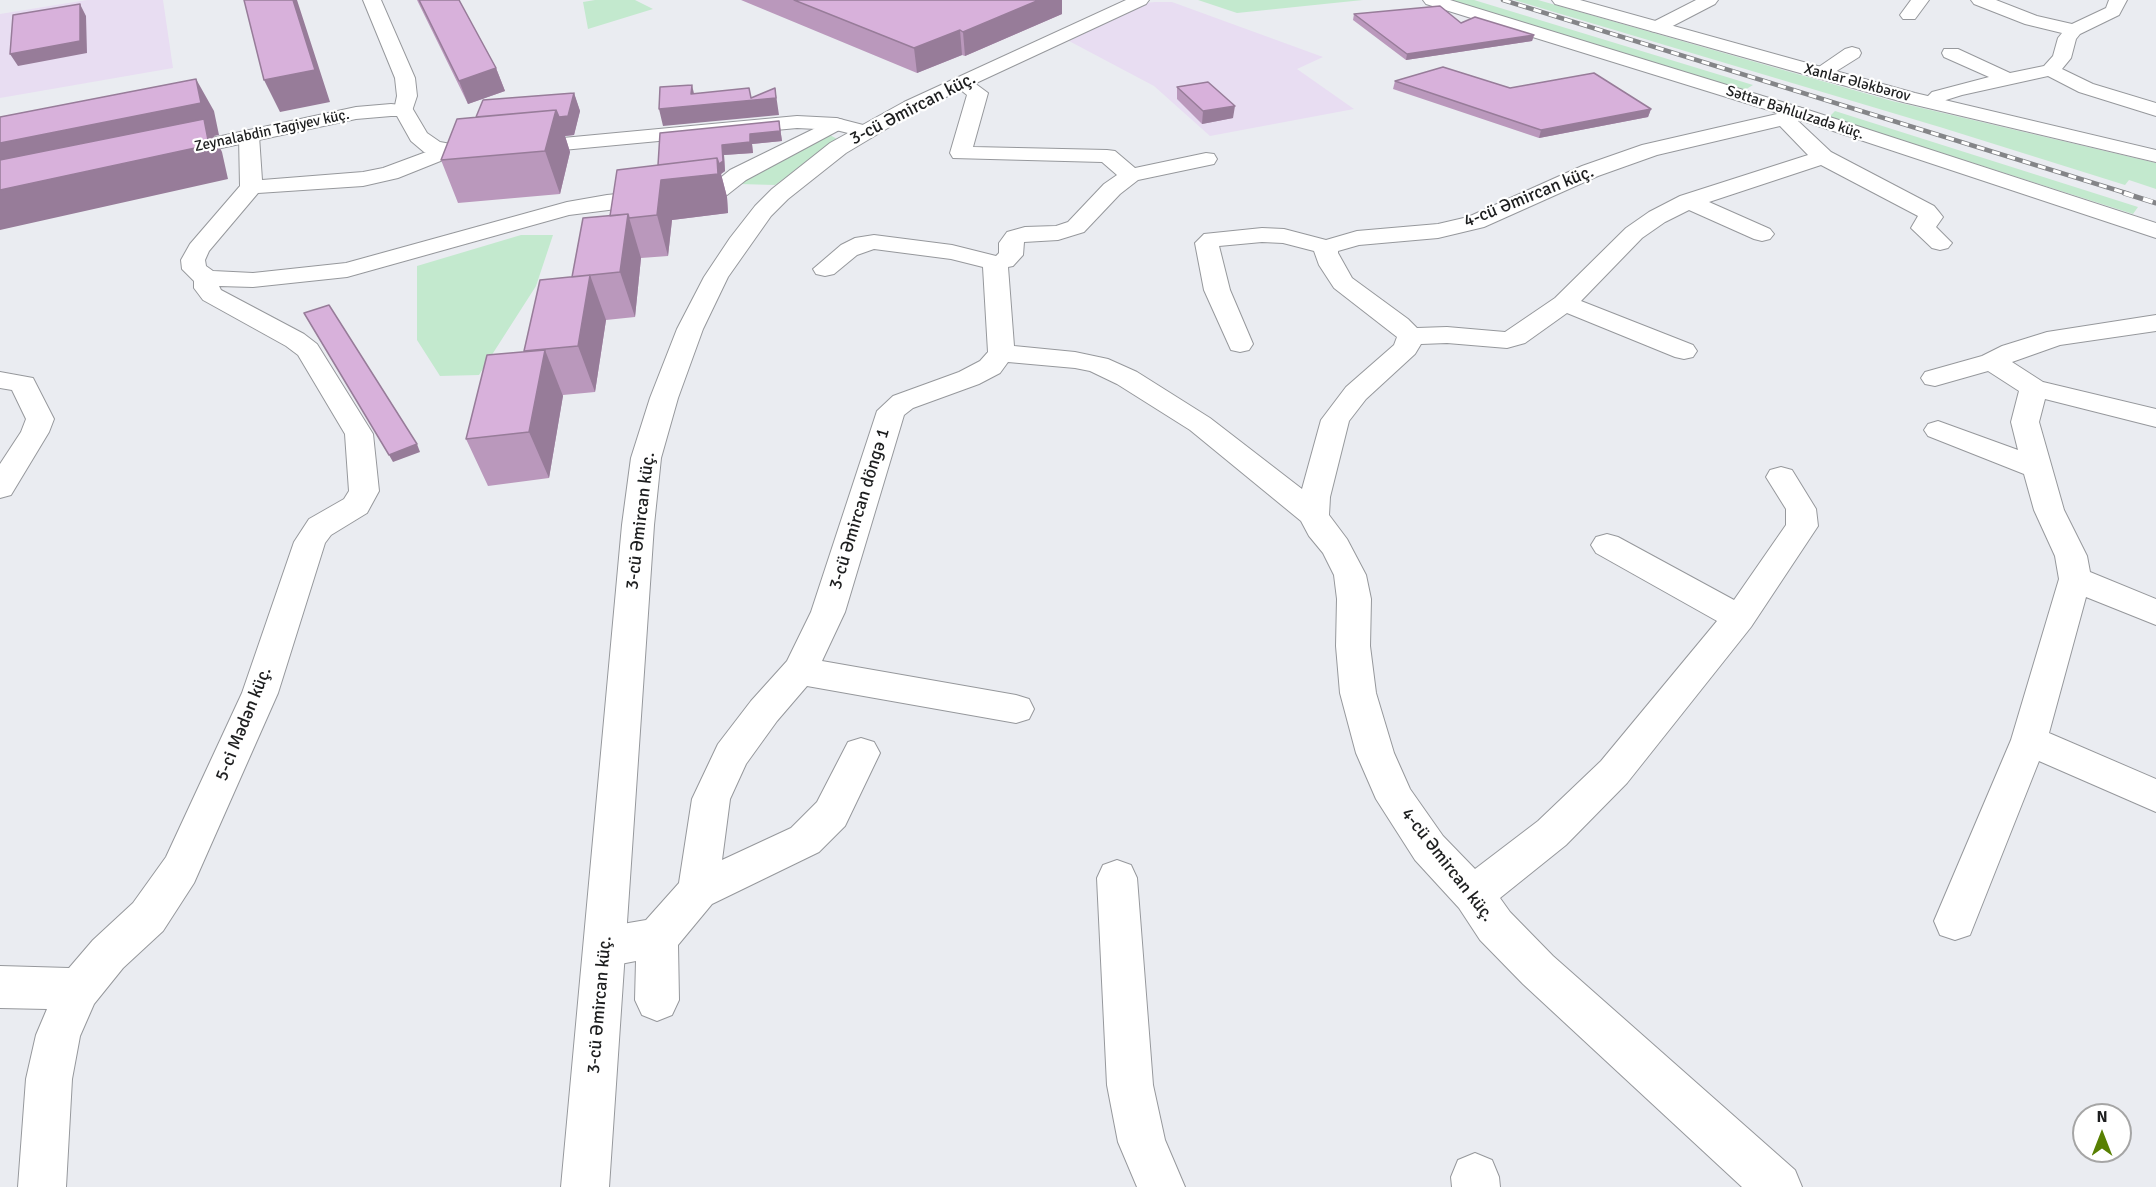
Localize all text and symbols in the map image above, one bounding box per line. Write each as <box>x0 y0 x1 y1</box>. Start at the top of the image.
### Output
street label: Xanlar Ələkbərov <box>1802 60 1912 106</box>
street label: 3-cü Əmircan küç. <box>846 68 980 150</box>
street label: Səttar Bəhlulzadə küç. <box>1724 82 1866 144</box>
street label: Zeynalabdin Tagiyev küç. <box>193 106 351 156</box>
street label: 4-cü Əmircan küç. <box>1461 161 1597 233</box>
street label: 3-cü Əmircan döngə 1 <box>825 426 895 592</box>
street label: 3-cü Əmircan küç. <box>622 451 660 591</box>
street label: 5-ci Mədən küç. <box>211 664 277 784</box>
street label: 4-cü Əmircan küç. <box>1396 804 1498 926</box>
street label: 3-cü Əmircan küç. <box>583 935 617 1075</box>
north arrow <box>2072 1103 2132 1163</box>
text: N <box>2096 1107 2108 1127</box>

